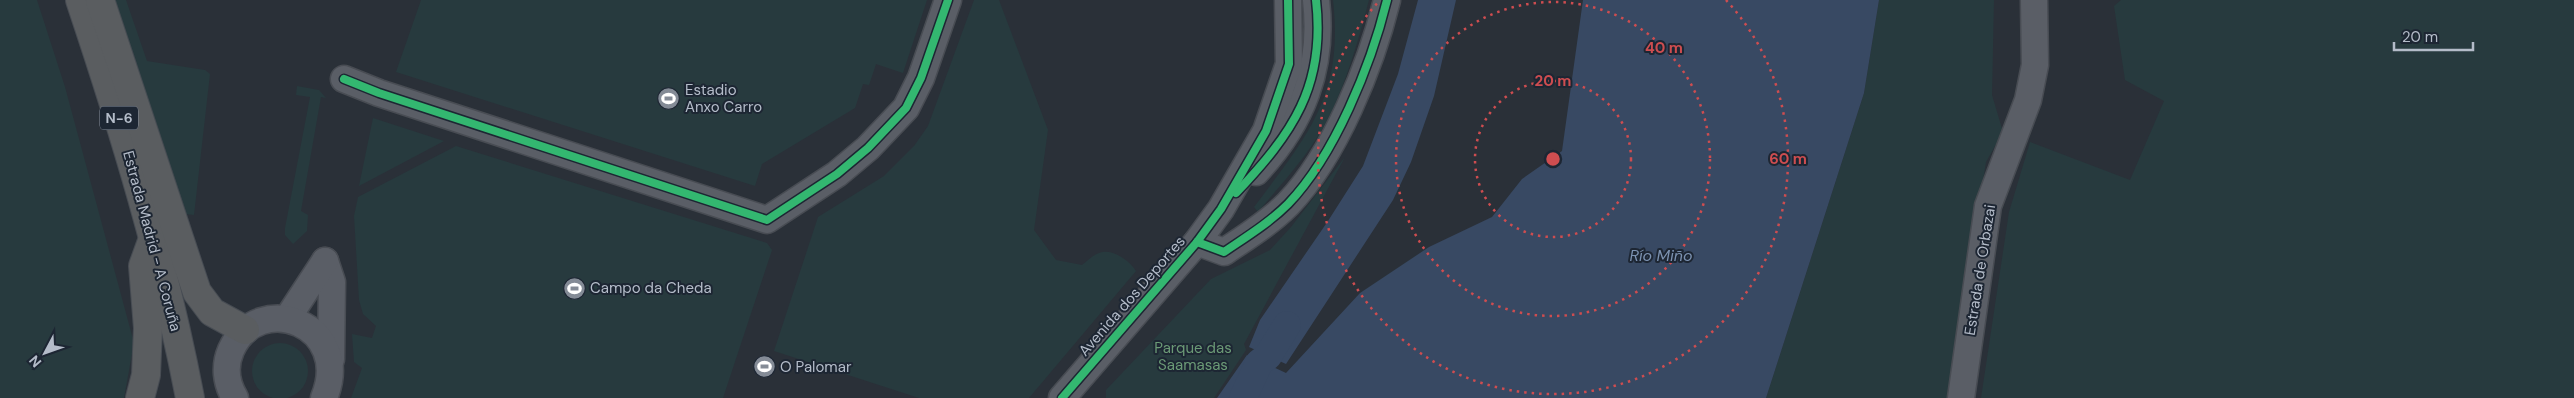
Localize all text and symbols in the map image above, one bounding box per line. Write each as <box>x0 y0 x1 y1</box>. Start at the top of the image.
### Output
scale bar <box>2394 20 2473 52</box>
text: 20 m <box>2402 27 2438 47</box>
text: 40 m <box>1645 38 1683 58</box>
text: 20 m <box>1535 71 1571 91</box>
place label: Estadio Anxo Carro <box>685 80 762 117</box>
sports icon: Estadio Anxo Carro <box>657 87 681 111</box>
road number: N-6 <box>100 106 138 130</box>
street label: Estrada Madrid - A Coruña <box>118 148 186 334</box>
text: 60 m <box>1769 149 1807 169</box>
centre of rings <box>1544 150 1562 168</box>
street label: Estrada de Orbazai <box>1960 203 2000 337</box>
street label: Avenida dos Deportes <box>1074 232 1190 360</box>
water label: Río Miño <box>1629 245 1693 266</box>
sports icon: Campo da Cheda <box>562 276 586 300</box>
place label: Campo da Cheda <box>590 278 712 298</box>
north arrow <box>20 328 70 378</box>
park label: Parque das Saamasas <box>1154 338 1232 375</box>
text: N <box>25 352 45 371</box>
sports icon: O Palomar <box>752 355 776 379</box>
place label: O Palomar <box>780 357 852 377</box>

